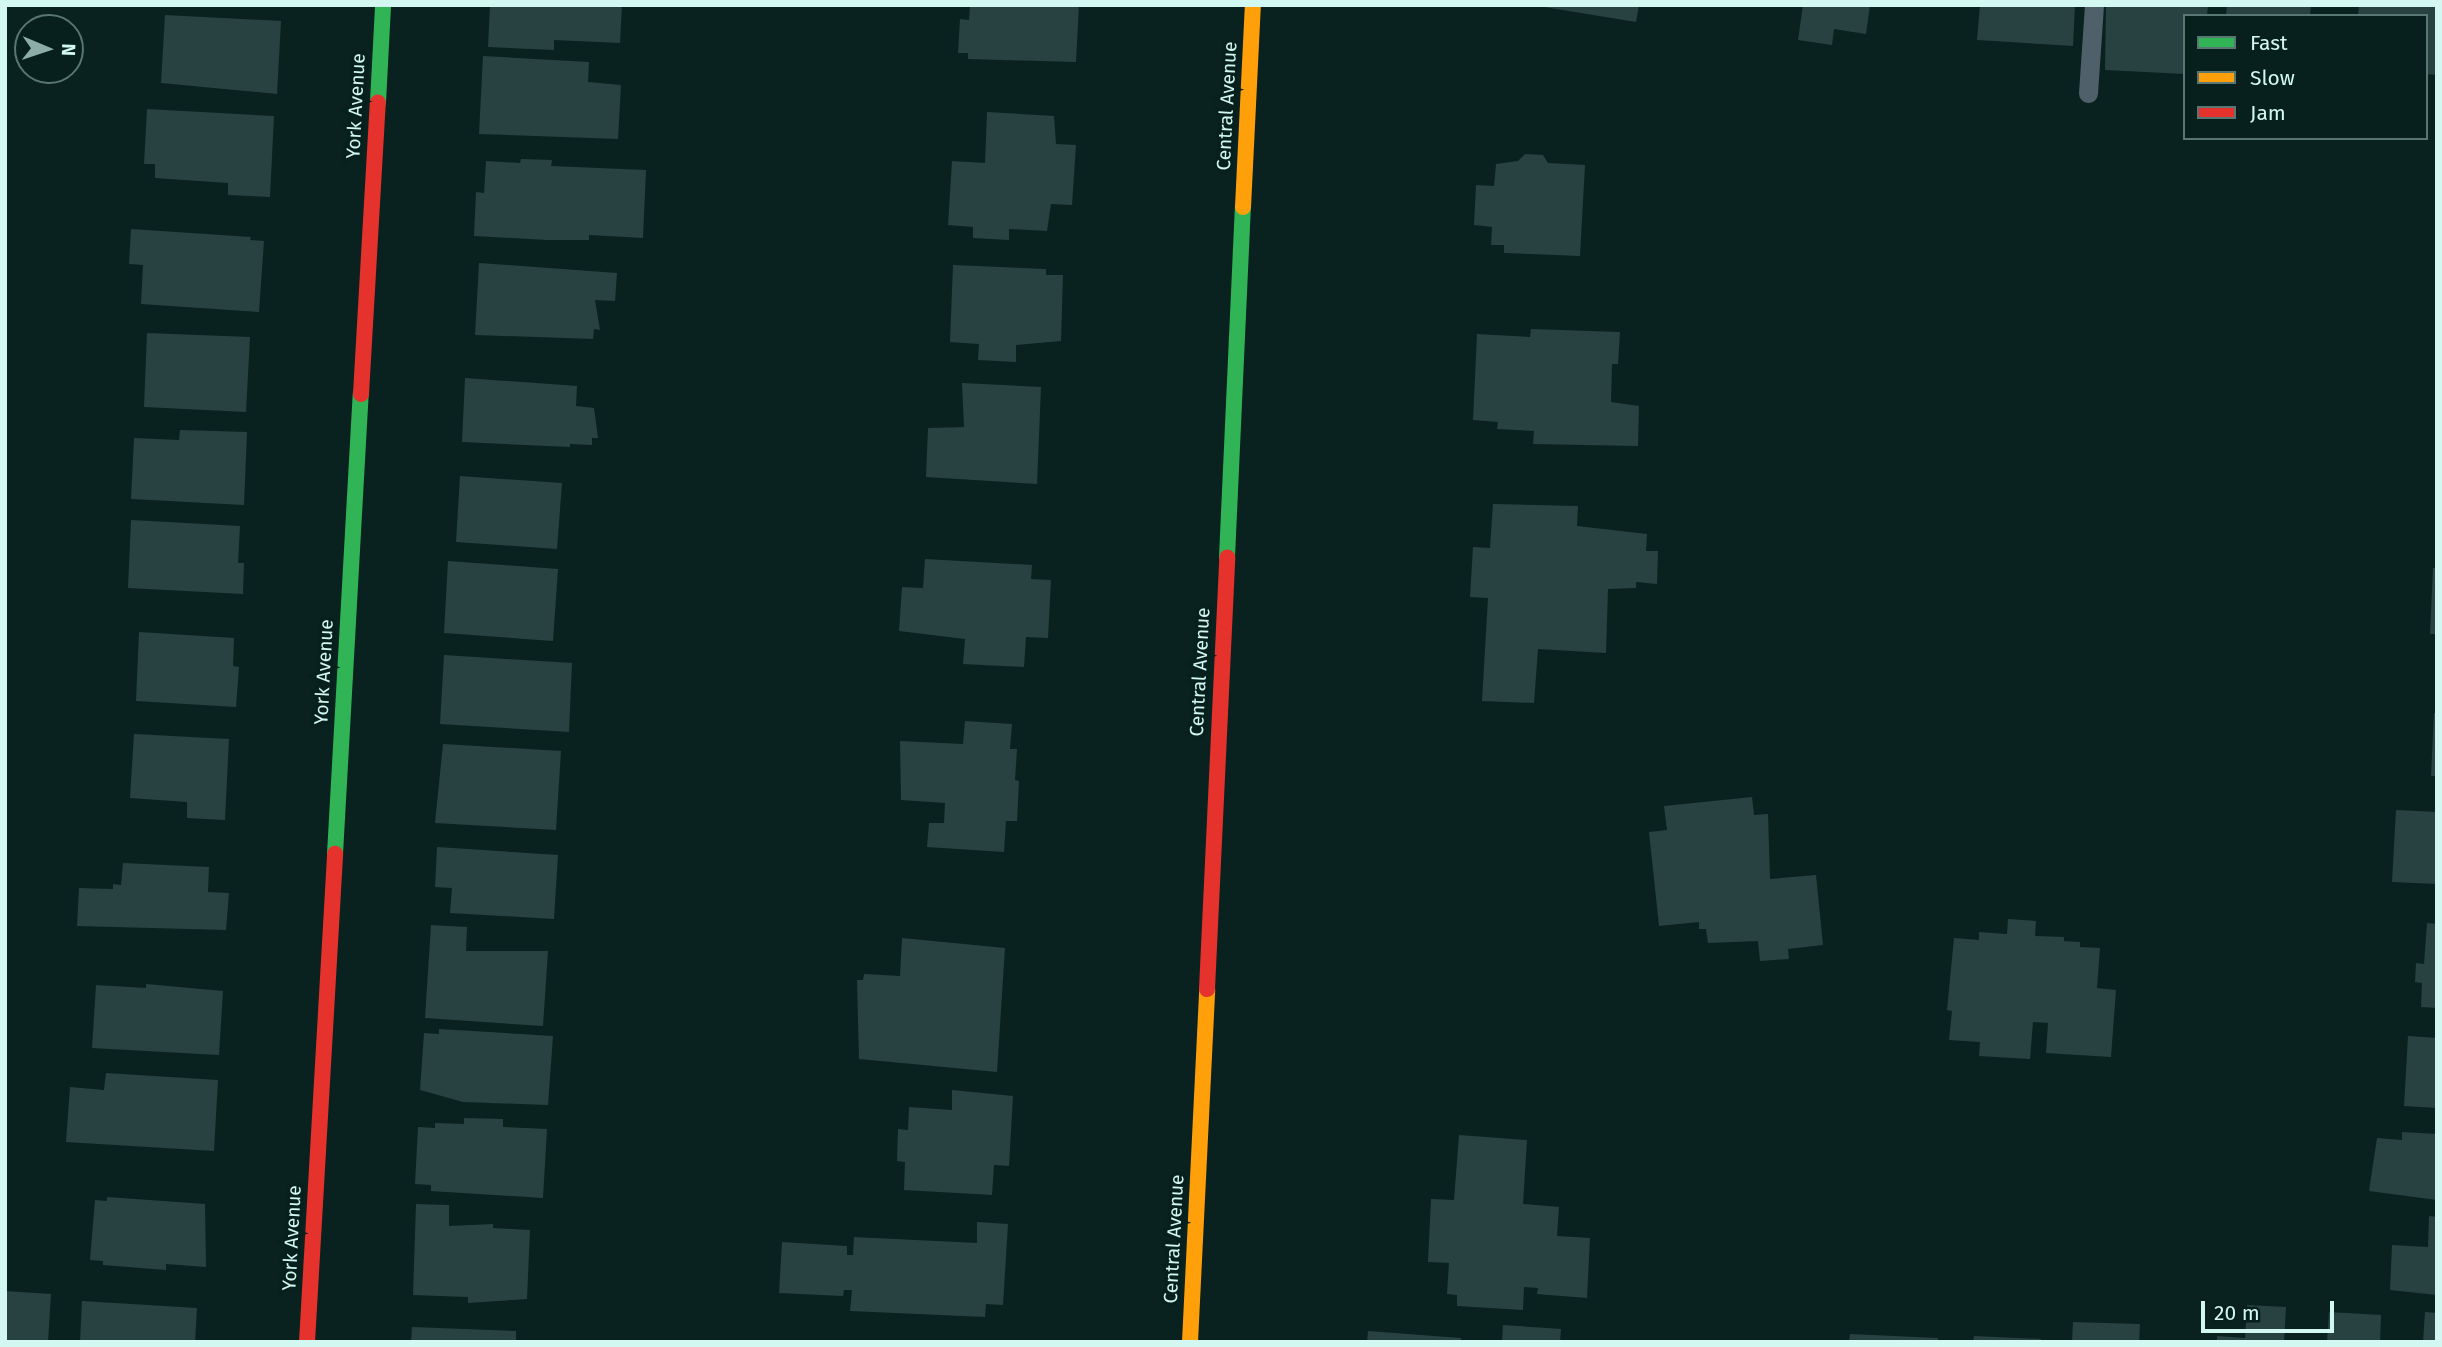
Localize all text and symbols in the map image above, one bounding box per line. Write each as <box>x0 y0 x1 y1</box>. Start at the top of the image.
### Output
north arrow <box>14 14 84 84</box>
legend <box>2183 14 2428 140</box>
text: Fast <box>2250 30 2288 56</box>
street label: Central Avenue <box>1212 41 1242 171</box>
text: N <box>57 43 80 56</box>
street label: York Avenue <box>342 53 370 159</box>
text: Slow <box>2250 65 2295 91</box>
text: Jam <box>2250 100 2286 126</box>
street label: Central Avenue <box>1185 607 1215 737</box>
street label: York Avenue <box>310 619 338 725</box>
street label: Central Avenue <box>1159 1174 1189 1304</box>
street label: York Avenue <box>278 1185 306 1291</box>
scale bar <box>2204 1288 2337 1332</box>
text: 20 m <box>2214 1300 2260 1326</box>

